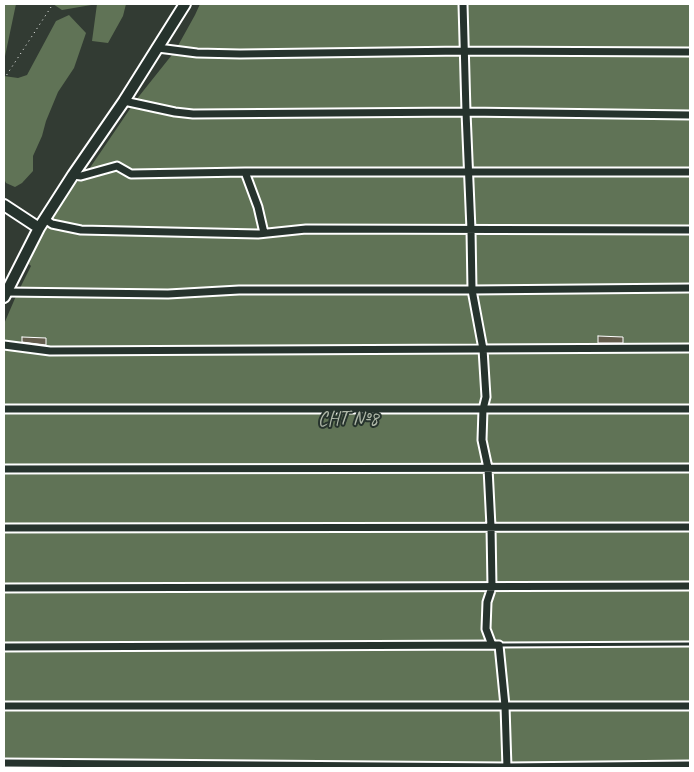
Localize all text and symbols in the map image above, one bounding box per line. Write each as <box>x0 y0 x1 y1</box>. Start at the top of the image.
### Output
park label: СНТ №8 <box>318 408 378 432</box>

